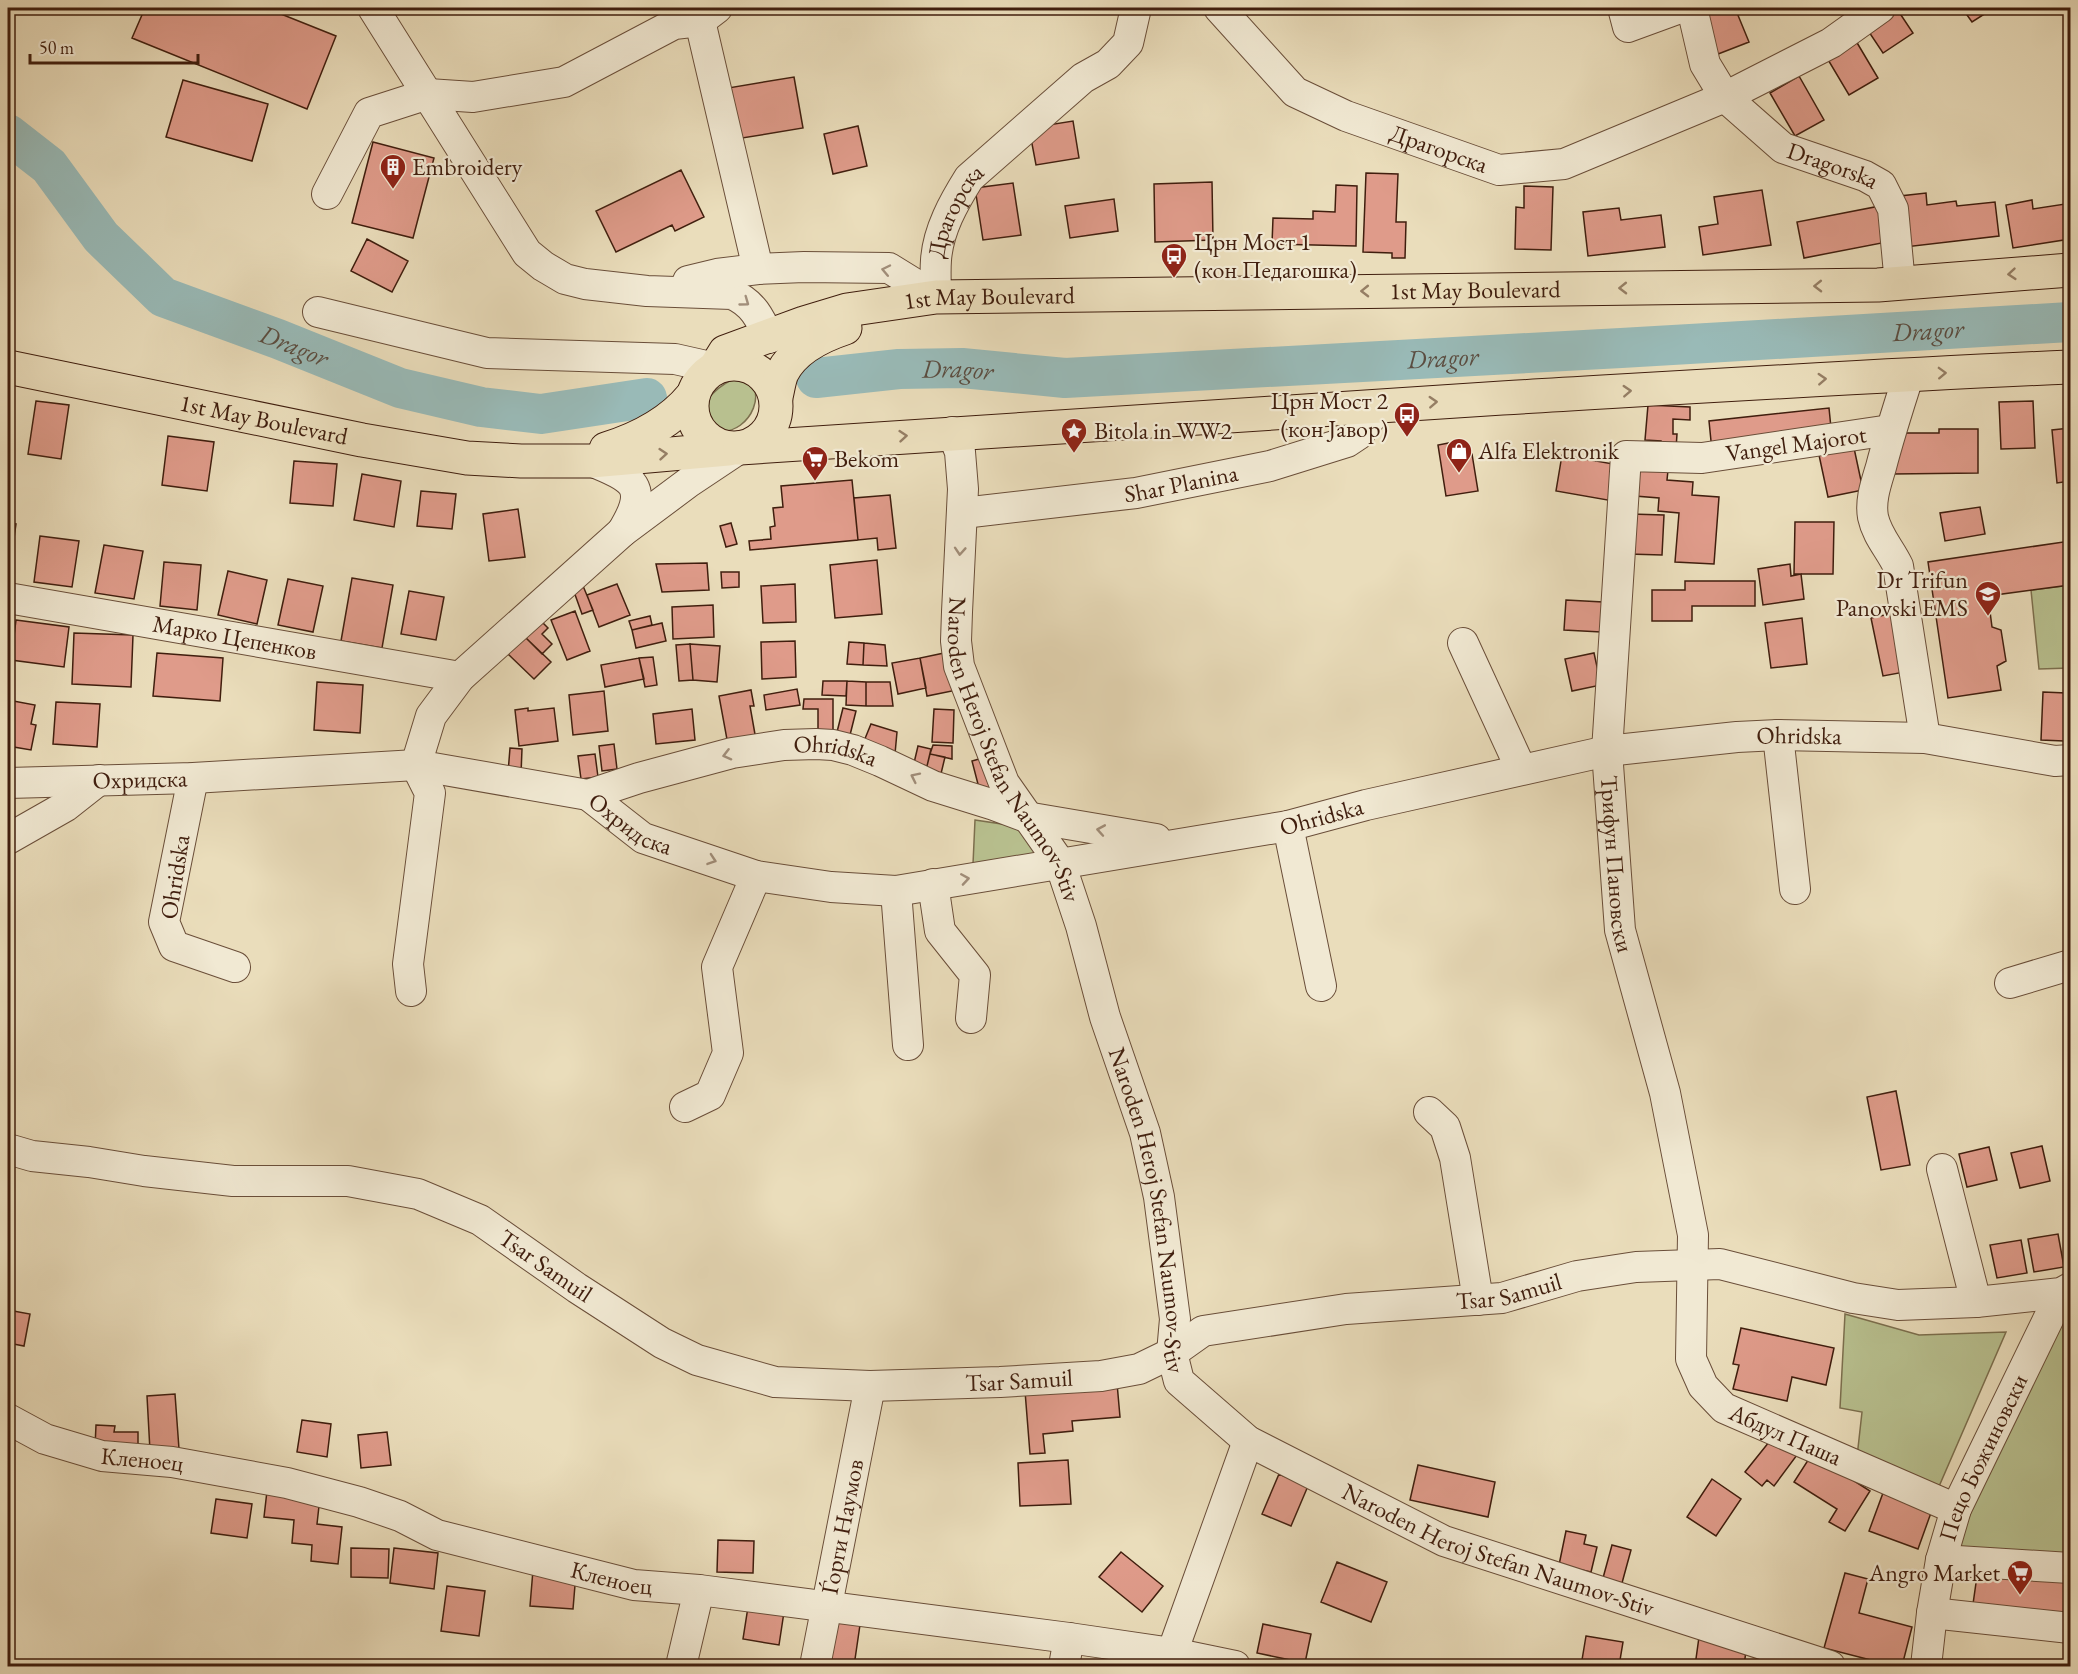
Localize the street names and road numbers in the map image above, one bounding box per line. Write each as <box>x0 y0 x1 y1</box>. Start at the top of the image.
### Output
street label: Драгорска <box>1386 117 1492 180</box>
street label: Dragorska <box>1783 135 1885 196</box>
street label: Драгорска <box>920 156 990 260</box>
street label: 1st May Boulevard <box>1389 273 1562 306</box>
street label: 1st May Boulevard <box>902 279 1076 317</box>
street label: 1st May Boulevard <box>177 387 352 452</box>
street label: Vangel Majorot <box>1724 418 1869 469</box>
street label: Shar Planina <box>1122 457 1241 509</box>
street label: Naroden Heroj Stefan Naumov-Stiv <box>941 596 1088 906</box>
street label: Марко Цепенков <box>150 608 319 667</box>
street label: Ohridska <box>1756 719 1843 751</box>
street label: Ohridska <box>793 728 883 774</box>
street label: Охридска <box>92 762 188 796</box>
street label: Трифун Пановски <box>1594 774 1642 956</box>
street label: Охридска <box>582 785 677 862</box>
street label: Ohridska <box>1276 790 1367 843</box>
street label: Ohridska <box>153 832 197 921</box>
street label: Naroden Heroj Stefan Naumov-Stiv <box>1102 1043 1193 1377</box>
street label: Tsar Samuil <box>493 1222 599 1309</box>
street label: Tsar Samuil <box>1455 1265 1565 1316</box>
street label: Tsar Samuil <box>965 1362 1074 1398</box>
street label: Пецо Божиновски <box>1931 1368 2035 1545</box>
street label: Абдул Паша <box>1724 1396 1847 1473</box>
street label: Кленоец <box>100 1440 187 1479</box>
street label: Ѓорги Наумов <box>813 1456 870 1597</box>
street label: Naroden Heroj Stefan Naumov-Stiv <box>1337 1476 1659 1623</box>
street label: Кленоец <box>568 1554 654 1601</box>

